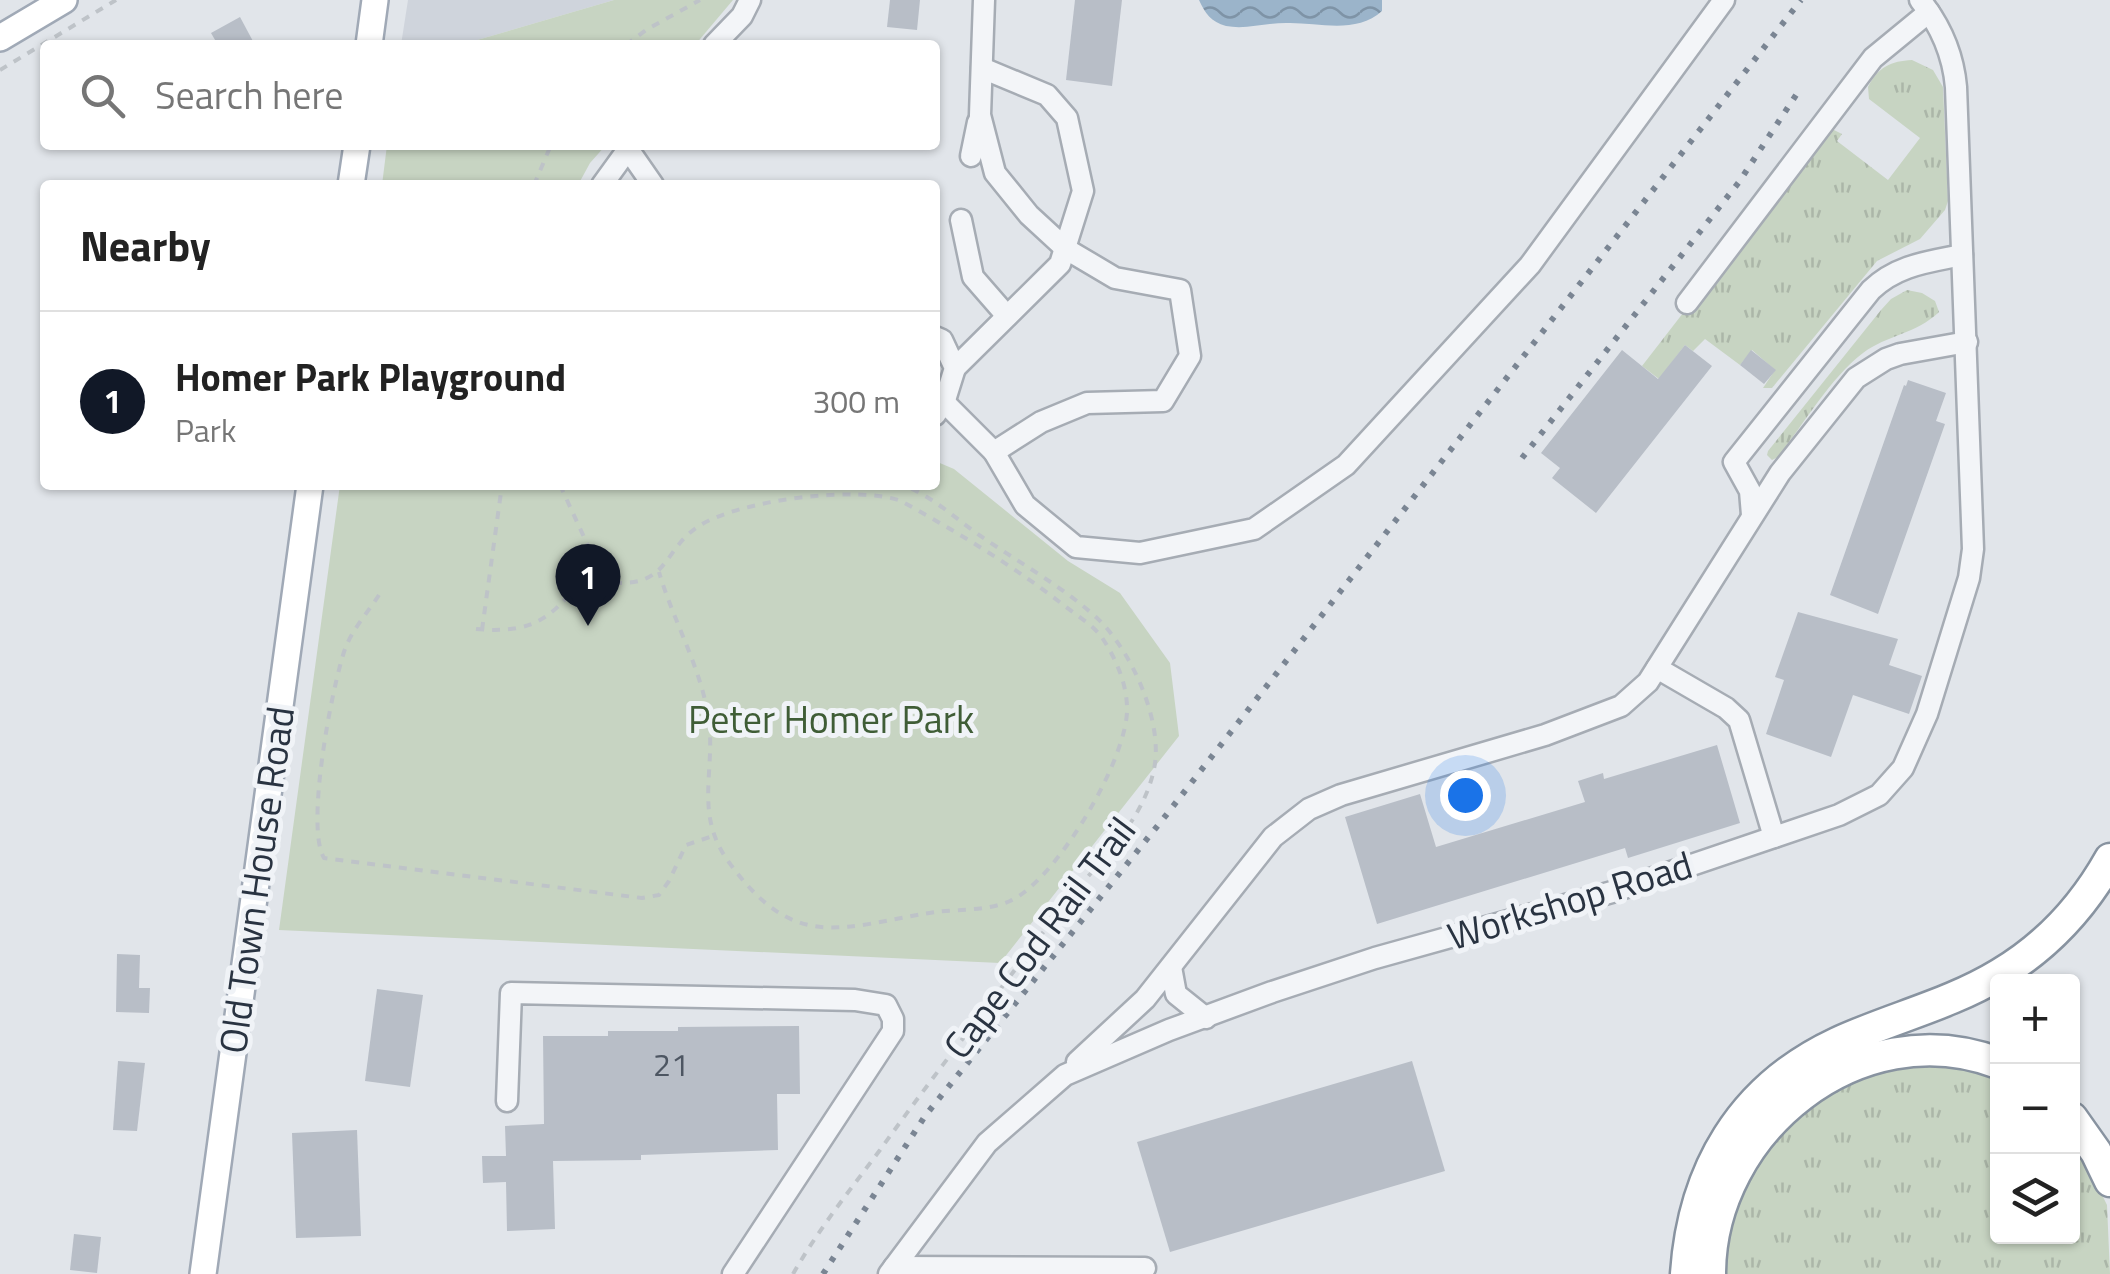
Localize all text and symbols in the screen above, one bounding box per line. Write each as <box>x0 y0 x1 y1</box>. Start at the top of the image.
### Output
search box <box>40 40 940 150</box>
text: Search here <box>155 66 343 124</box>
icon: search <box>75 68 130 123</box>
text: Nearby <box>80 213 211 277</box>
text: Homer Park Playground <box>175 348 566 406</box>
text: 1 <box>104 377 121 425</box>
text: 300 m <box>812 377 900 425</box>
text: Park <box>175 406 236 454</box>
pin: 1 <box>556 544 620 626</box>
park label: Peter Homer Park <box>688 690 974 748</box>
street label: Old Town House Road <box>203 703 309 1057</box>
your location <box>1440 770 1491 821</box>
street label: Cape Cod Rail Trail <box>929 804 1150 1071</box>
street label: Workshop Road <box>1440 835 1699 965</box>
map controls <box>1990 974 2080 1244</box>
button: + <box>1990 974 2080 1064</box>
house number: 21 <box>653 1040 689 1088</box>
button: − <box>1990 1064 2080 1154</box>
button: layers <box>1990 1154 2080 1244</box>

